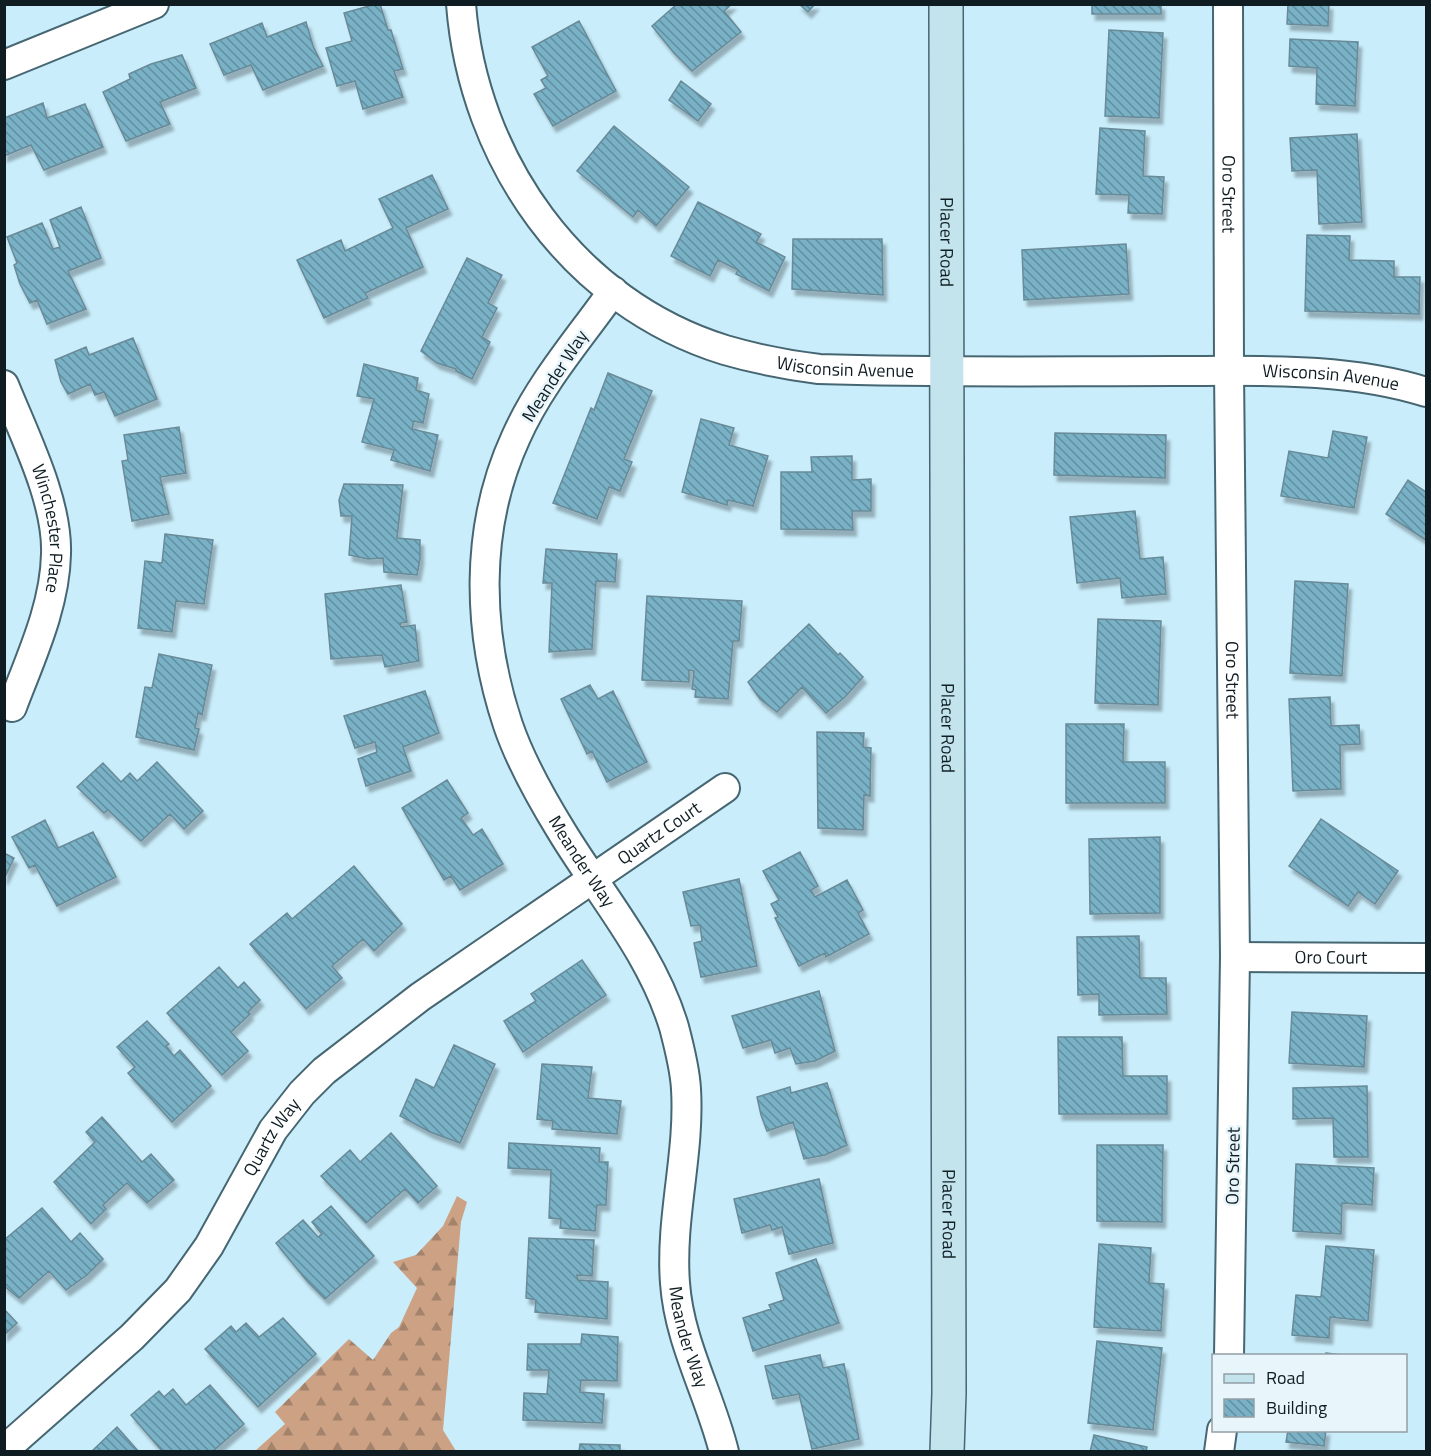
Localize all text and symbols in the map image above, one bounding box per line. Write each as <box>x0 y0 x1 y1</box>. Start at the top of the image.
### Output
street label: Oro Street <box>1215 155 1243 234</box>
street label: Placer Road <box>933 197 961 287</box>
street label: Meander Way <box>515 324 595 427</box>
street label: Wisconsin Avenue <box>775 349 914 384</box>
street label: Wisconsin Avenue <box>1262 357 1402 397</box>
street label: Winchester Place <box>25 460 70 596</box>
street label: Oro Street <box>1219 641 1247 720</box>
street label: Placer Road <box>934 683 962 773</box>
street label: Quartz Court <box>611 794 707 871</box>
street label: Meander Way <box>542 810 622 913</box>
street label: Oro Court <box>1295 943 1368 971</box>
street label: Quartz Way <box>236 1092 307 1181</box>
street label: Oro Street <box>1218 1126 1247 1205</box>
street label: Placer Road <box>936 1169 963 1259</box>
street label: Meander Way <box>662 1285 716 1392</box>
legend <box>1212 1354 1407 1432</box>
text: Road <box>1266 1364 1305 1391</box>
text: Building <box>1266 1394 1327 1421</box>

